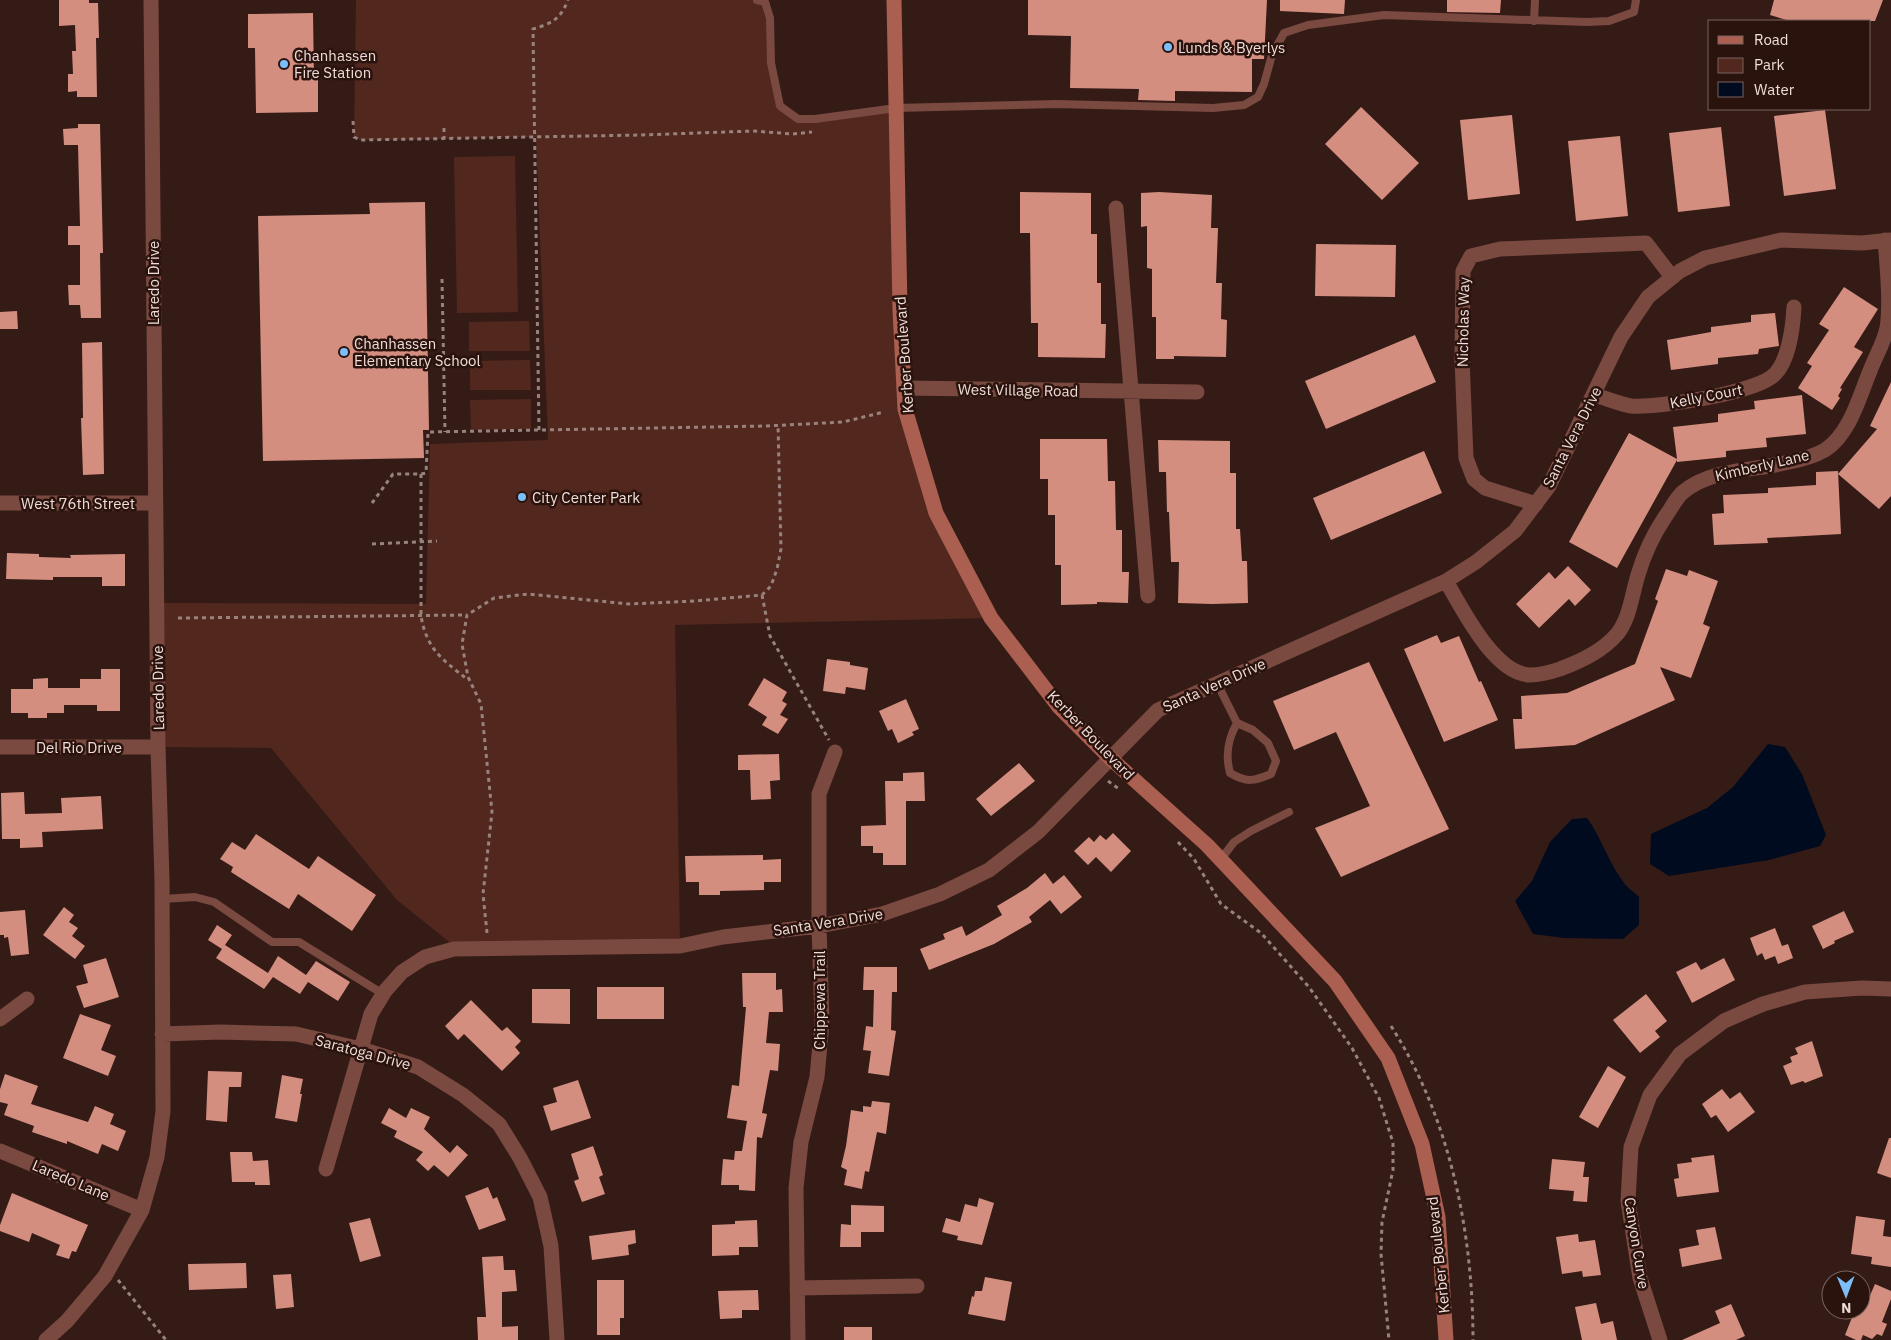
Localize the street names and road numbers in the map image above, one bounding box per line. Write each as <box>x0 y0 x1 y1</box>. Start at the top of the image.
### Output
street label: Laredo Drive <box>144 241 163 325</box>
street label: Nicholas Way <box>1453 276 1473 367</box>
street label: Kerber Boulevard <box>890 296 918 414</box>
street label: West Village Road <box>958 379 1078 401</box>
street label: Kelly Court <box>1668 380 1744 412</box>
street label: Santa Vera Drive <box>1538 383 1606 491</box>
street label: Kimberly Lane <box>1713 445 1811 485</box>
street label: West 76th Street <box>21 494 135 513</box>
street label: Laredo Drive <box>148 646 168 730</box>
street label: Santa Vera Drive <box>1160 654 1268 716</box>
street label: Kerber Boulevard <box>1043 686 1139 784</box>
street label: Del Rio Drive <box>36 738 122 757</box>
street label: Santa Vera Drive <box>772 904 884 940</box>
street label: Chippewa Trail <box>810 950 829 1050</box>
street label: Saratoga Drive <box>313 1030 413 1074</box>
street label: Laredo Lane <box>30 1155 112 1205</box>
street label: Kerber Boulevard <box>1422 1196 1454 1314</box>
street label: Canyon Curve <box>1620 1196 1654 1290</box>

